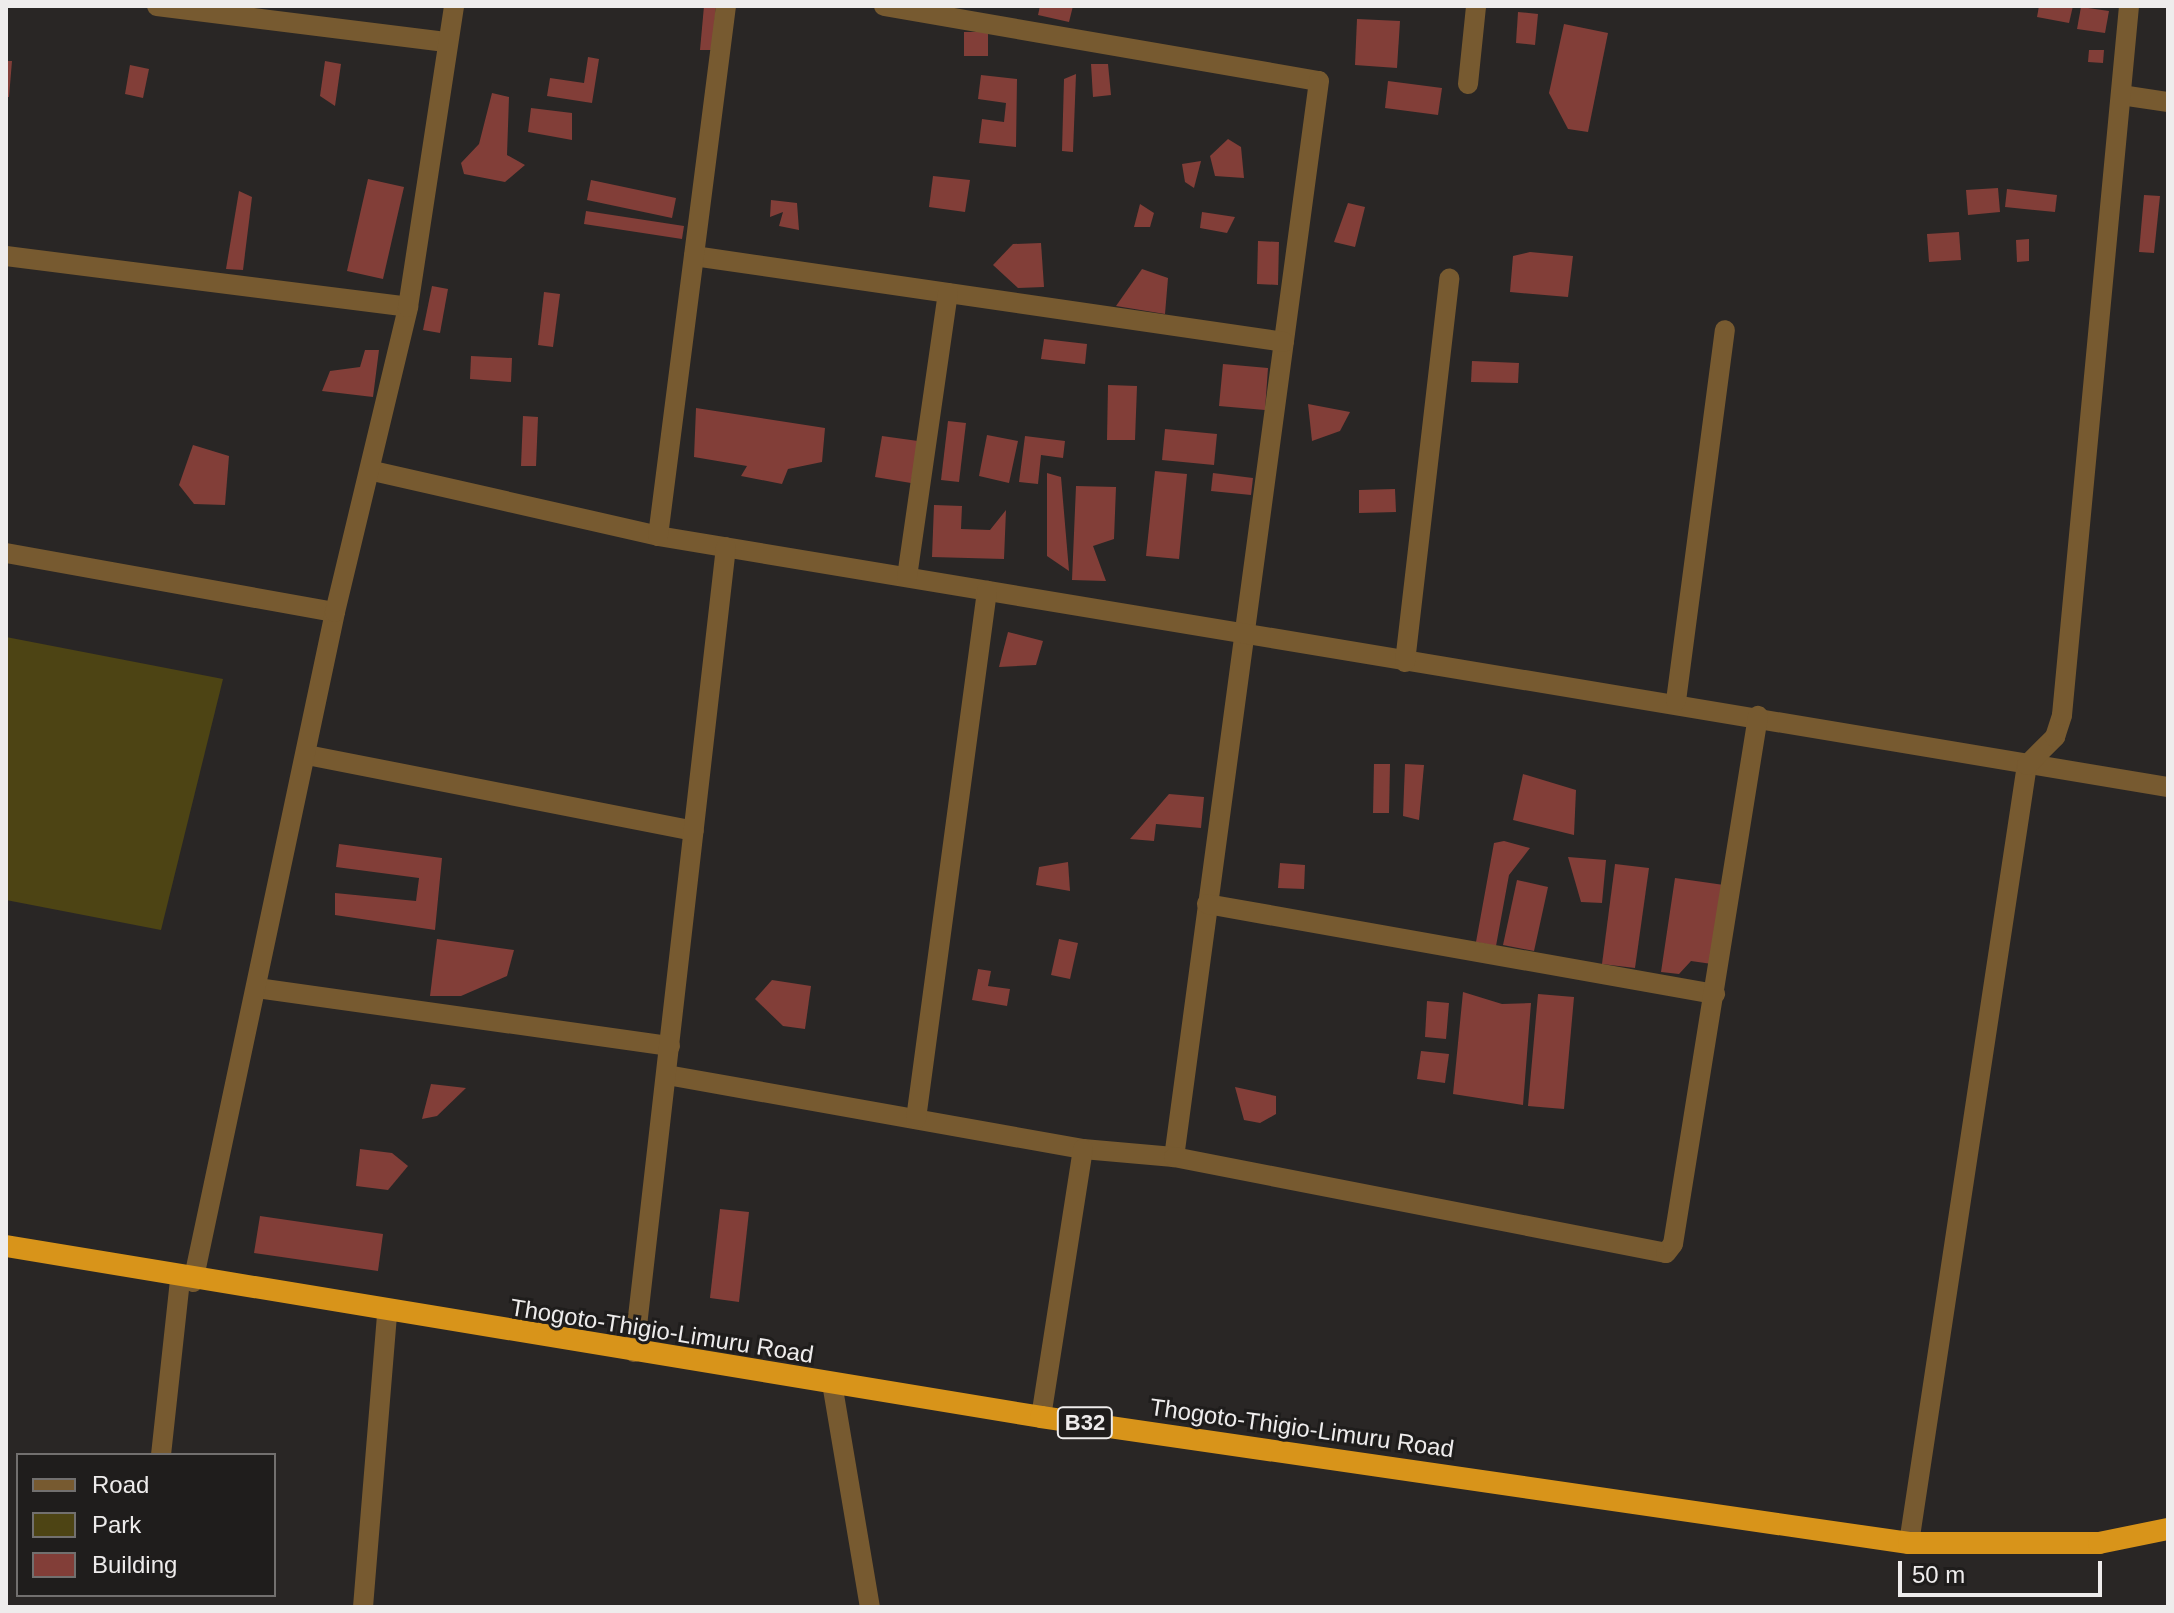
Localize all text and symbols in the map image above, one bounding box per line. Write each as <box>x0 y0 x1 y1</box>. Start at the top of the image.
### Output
street label: Thogoto-Thigio-Limuru Road <box>508 1293 816 1369</box>
street label: Thogoto-Thigio-Limuru Road <box>1148 1392 1456 1464</box>
road number: B32 <box>1055 1405 1115 1441</box>
legend <box>16 1453 276 1597</box>
text: Road <box>92 1471 149 1498</box>
text: Park <box>92 1511 141 1538</box>
scale bar <box>1902 1545 2106 1595</box>
text: Building <box>92 1551 177 1578</box>
text: 50 m <box>1912 1561 1965 1588</box>

